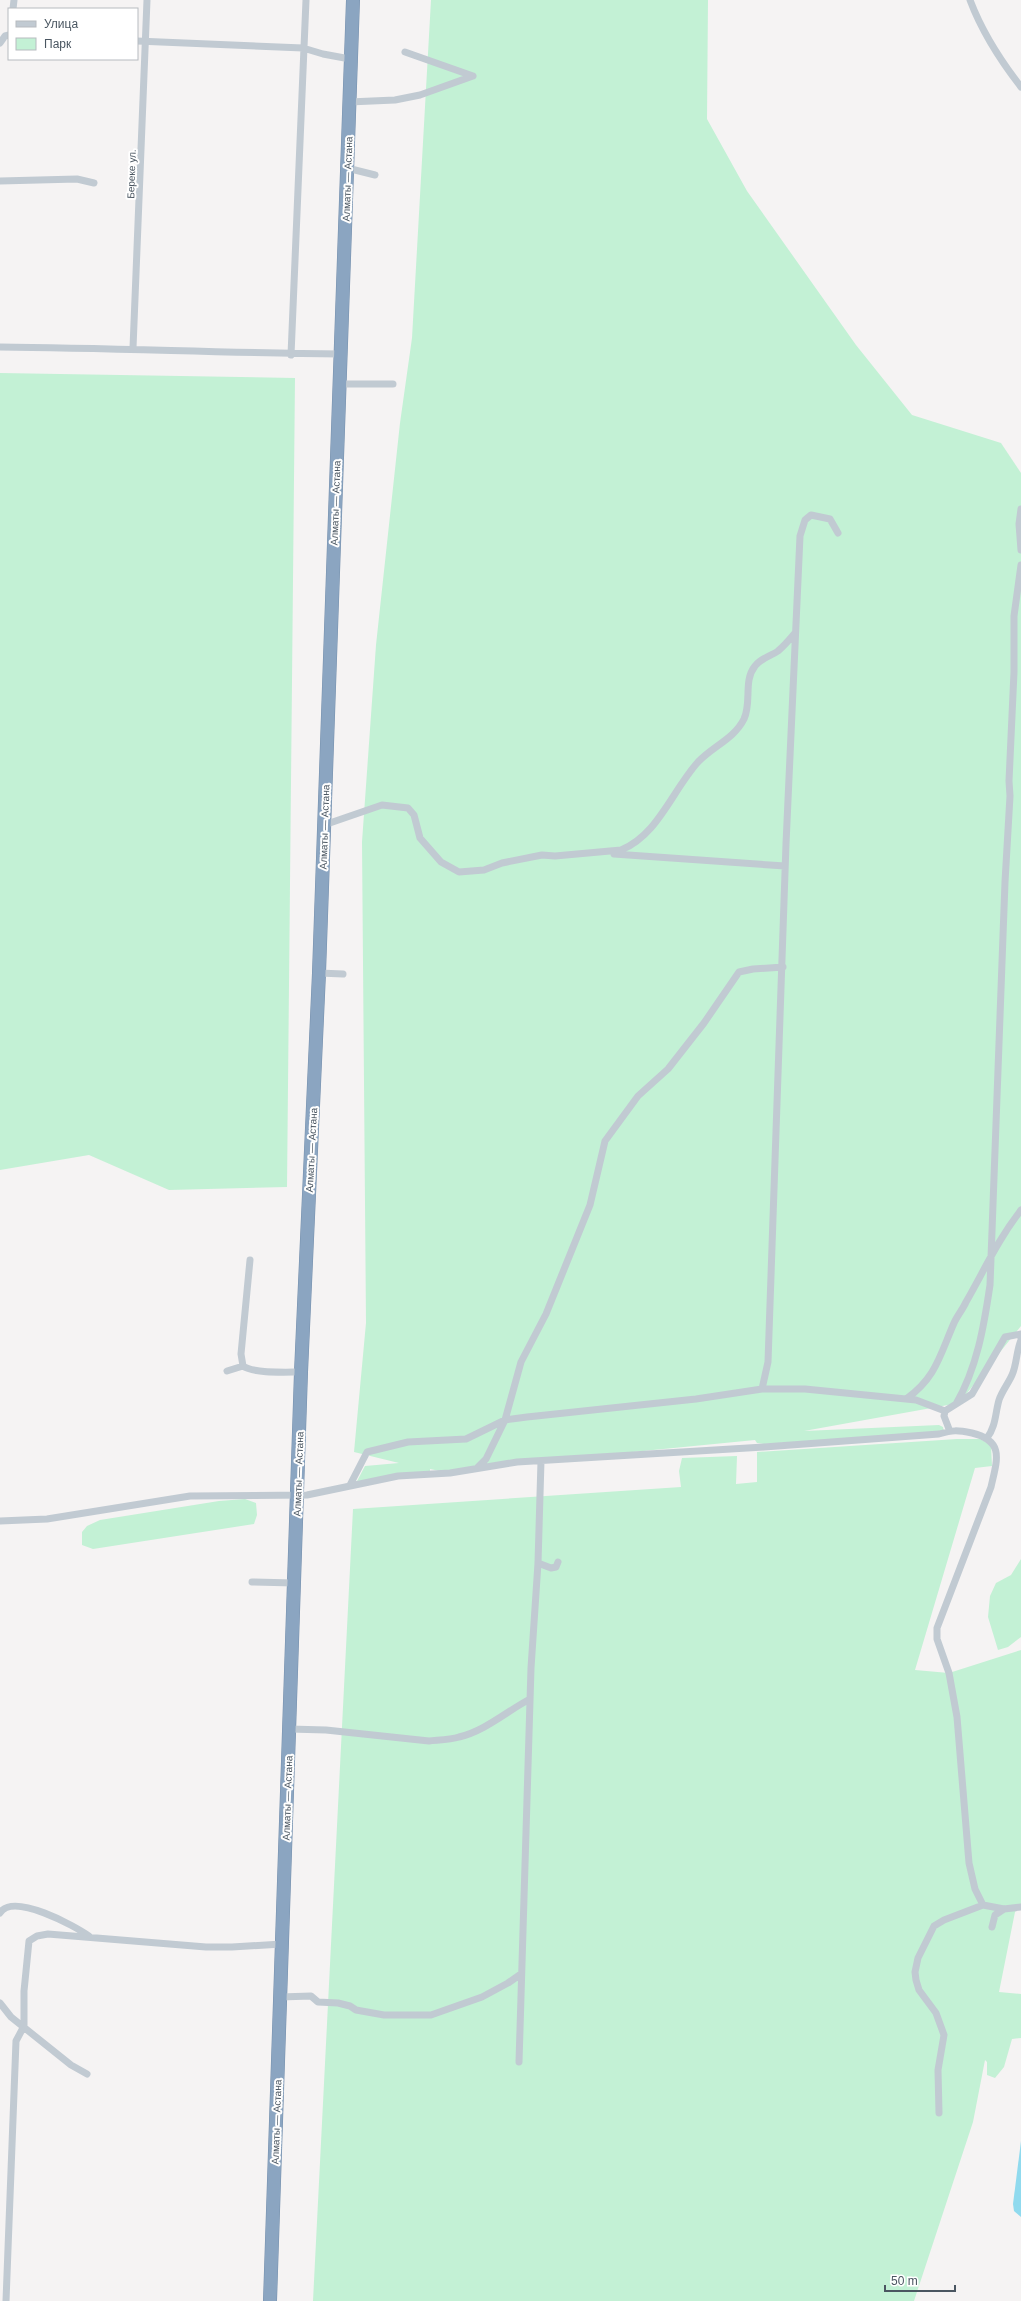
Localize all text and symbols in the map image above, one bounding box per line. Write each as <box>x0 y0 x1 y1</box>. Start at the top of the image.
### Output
legend <box>8 8 138 60</box>
text: Улица <box>44 17 78 31</box>
text: Парк <box>44 37 72 51</box>
street label: Алматы — Астана <box>341 136 354 222</box>
street label: Береке ул. <box>125 149 138 199</box>
street label: Алматы — Астана <box>329 460 342 546</box>
street label: Алматы — Астана <box>318 784 331 870</box>
street label: Алматы — Астана <box>304 1107 319 1193</box>
street label: Алматы — Астана <box>292 1431 305 1517</box>
street label: Алматы — Астана <box>281 1755 294 1841</box>
street label: Алматы — Астана <box>270 2079 283 2165</box>
scale bar <box>885 2267 955 2293</box>
text: 50 m <box>891 2274 918 2288</box>

